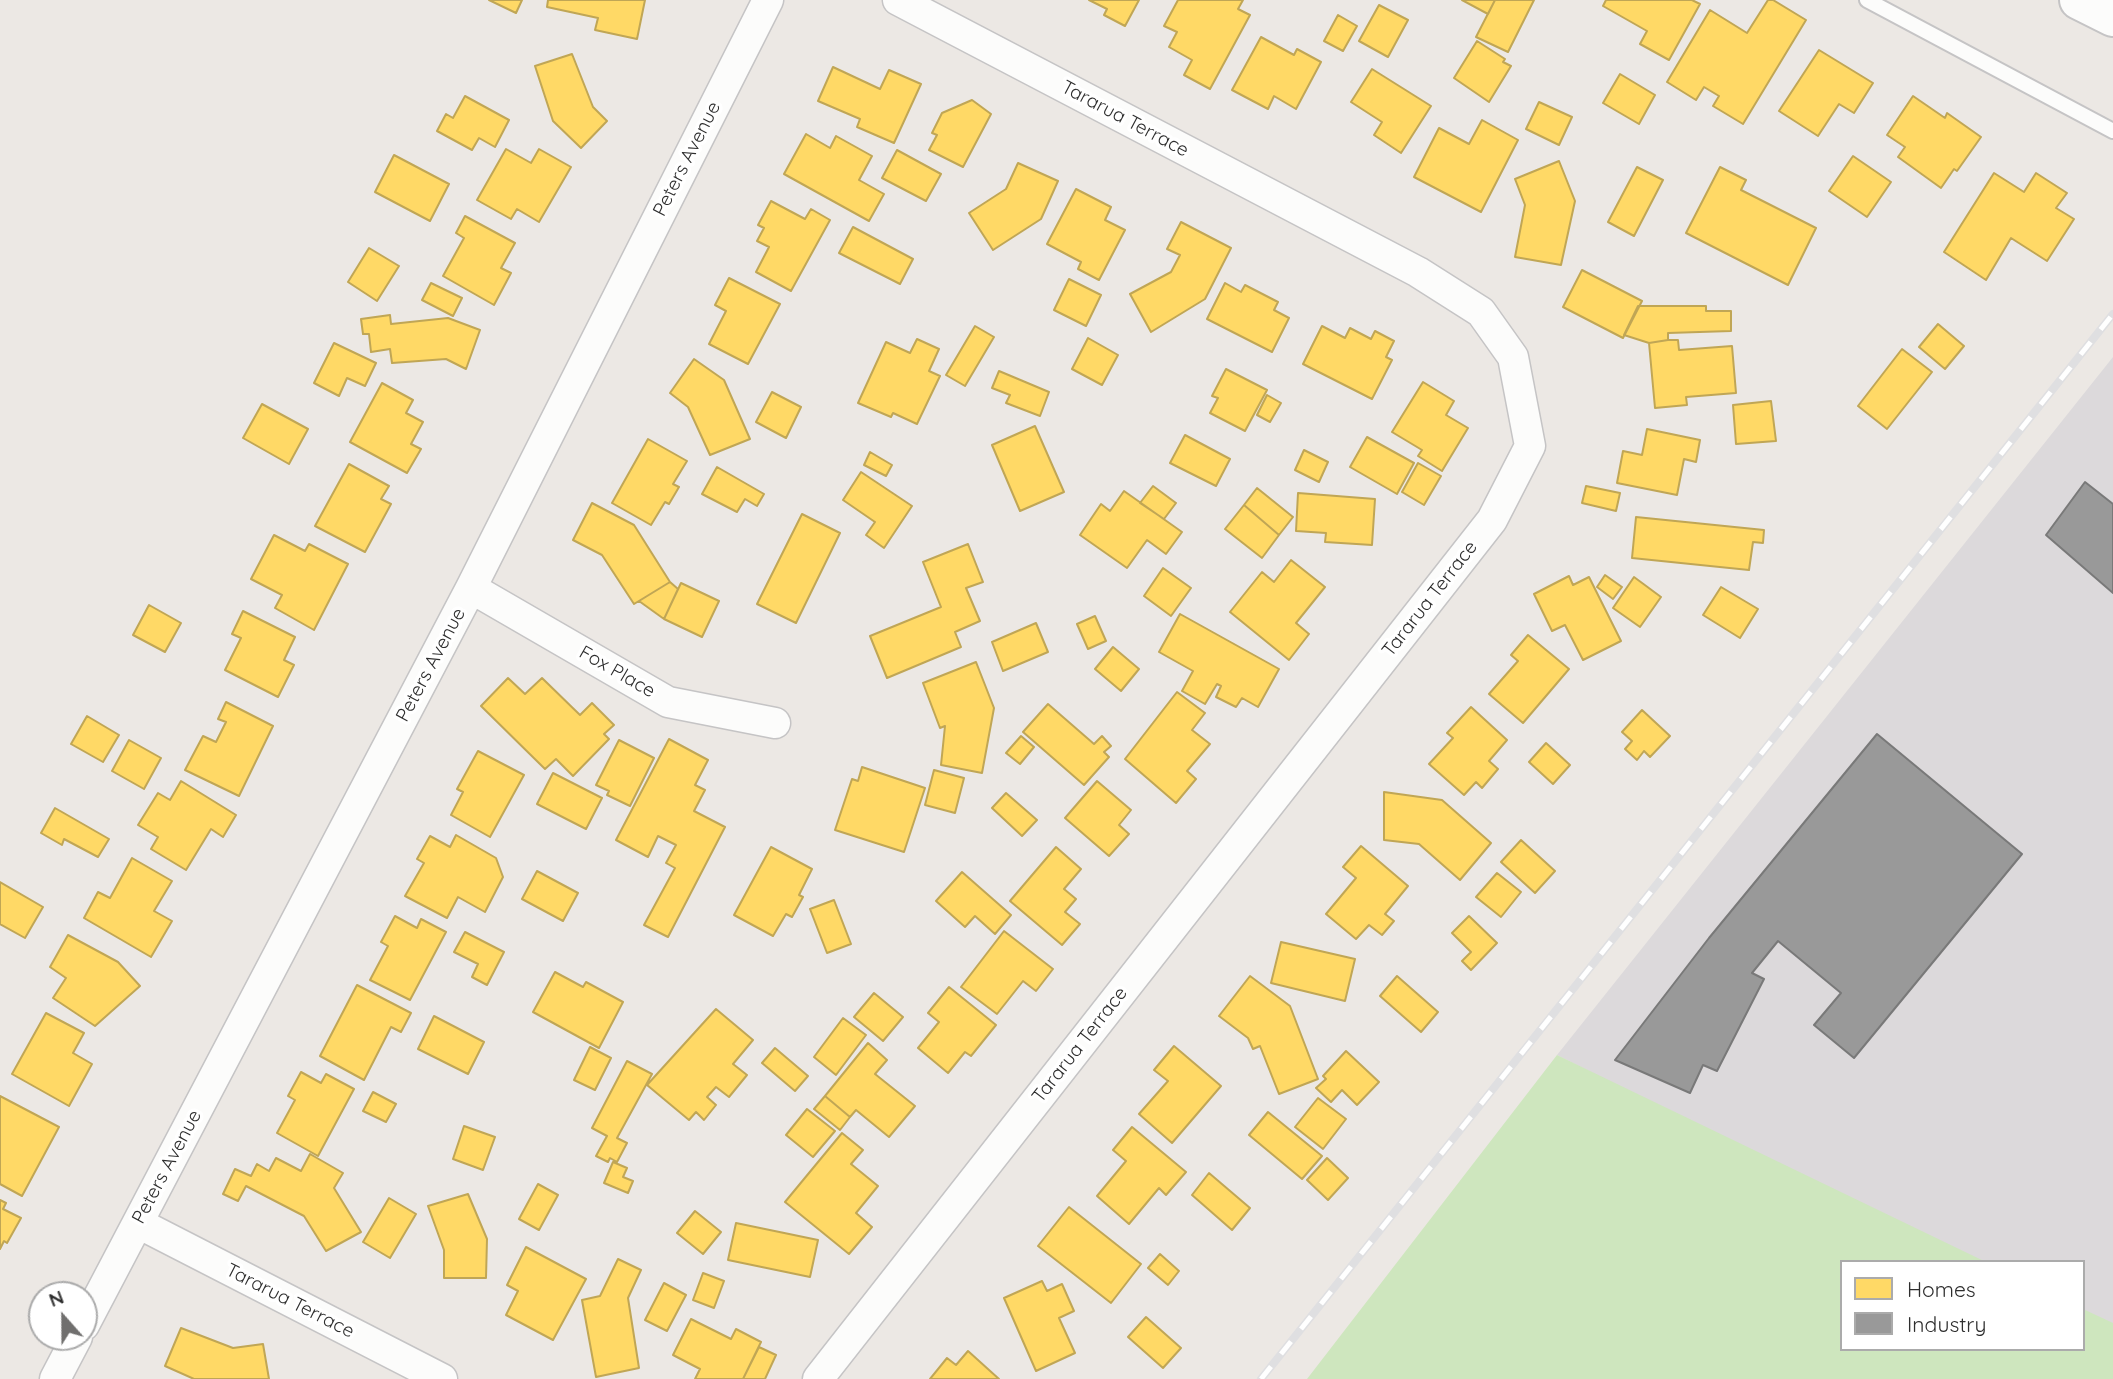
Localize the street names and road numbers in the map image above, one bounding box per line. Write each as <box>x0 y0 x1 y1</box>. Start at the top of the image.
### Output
street label: Tararua Terrace <box>1057 76 1193 162</box>
street label: Peters Avenue <box>648 98 726 220</box>
street label: Tararua Terrace <box>1378 536 1482 662</box>
street label: Peters Avenue <box>392 604 470 726</box>
street label: Fox Place <box>575 641 659 703</box>
street label: Tararua Terrace <box>1028 982 1132 1108</box>
street label: Peters Avenue <box>128 1106 206 1228</box>
street label: Tararua Terrace <box>222 1259 358 1343</box>

